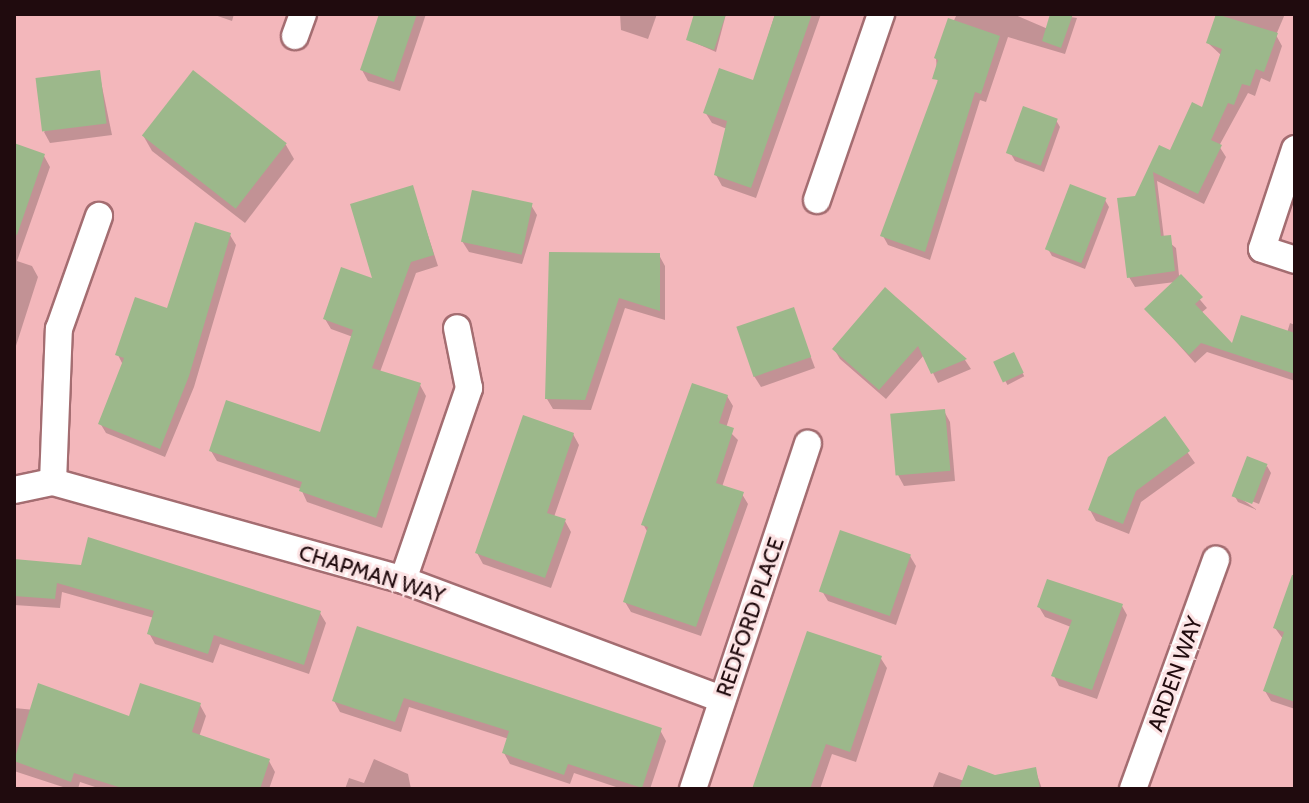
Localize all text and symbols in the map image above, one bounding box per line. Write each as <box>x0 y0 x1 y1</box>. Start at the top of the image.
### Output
street label: REDFORD PLACE <box>710 534 790 700</box>
street label: CHAPMAN WAY <box>296 539 448 609</box>
street label: ARDEN WAY <box>1142 613 1208 735</box>

